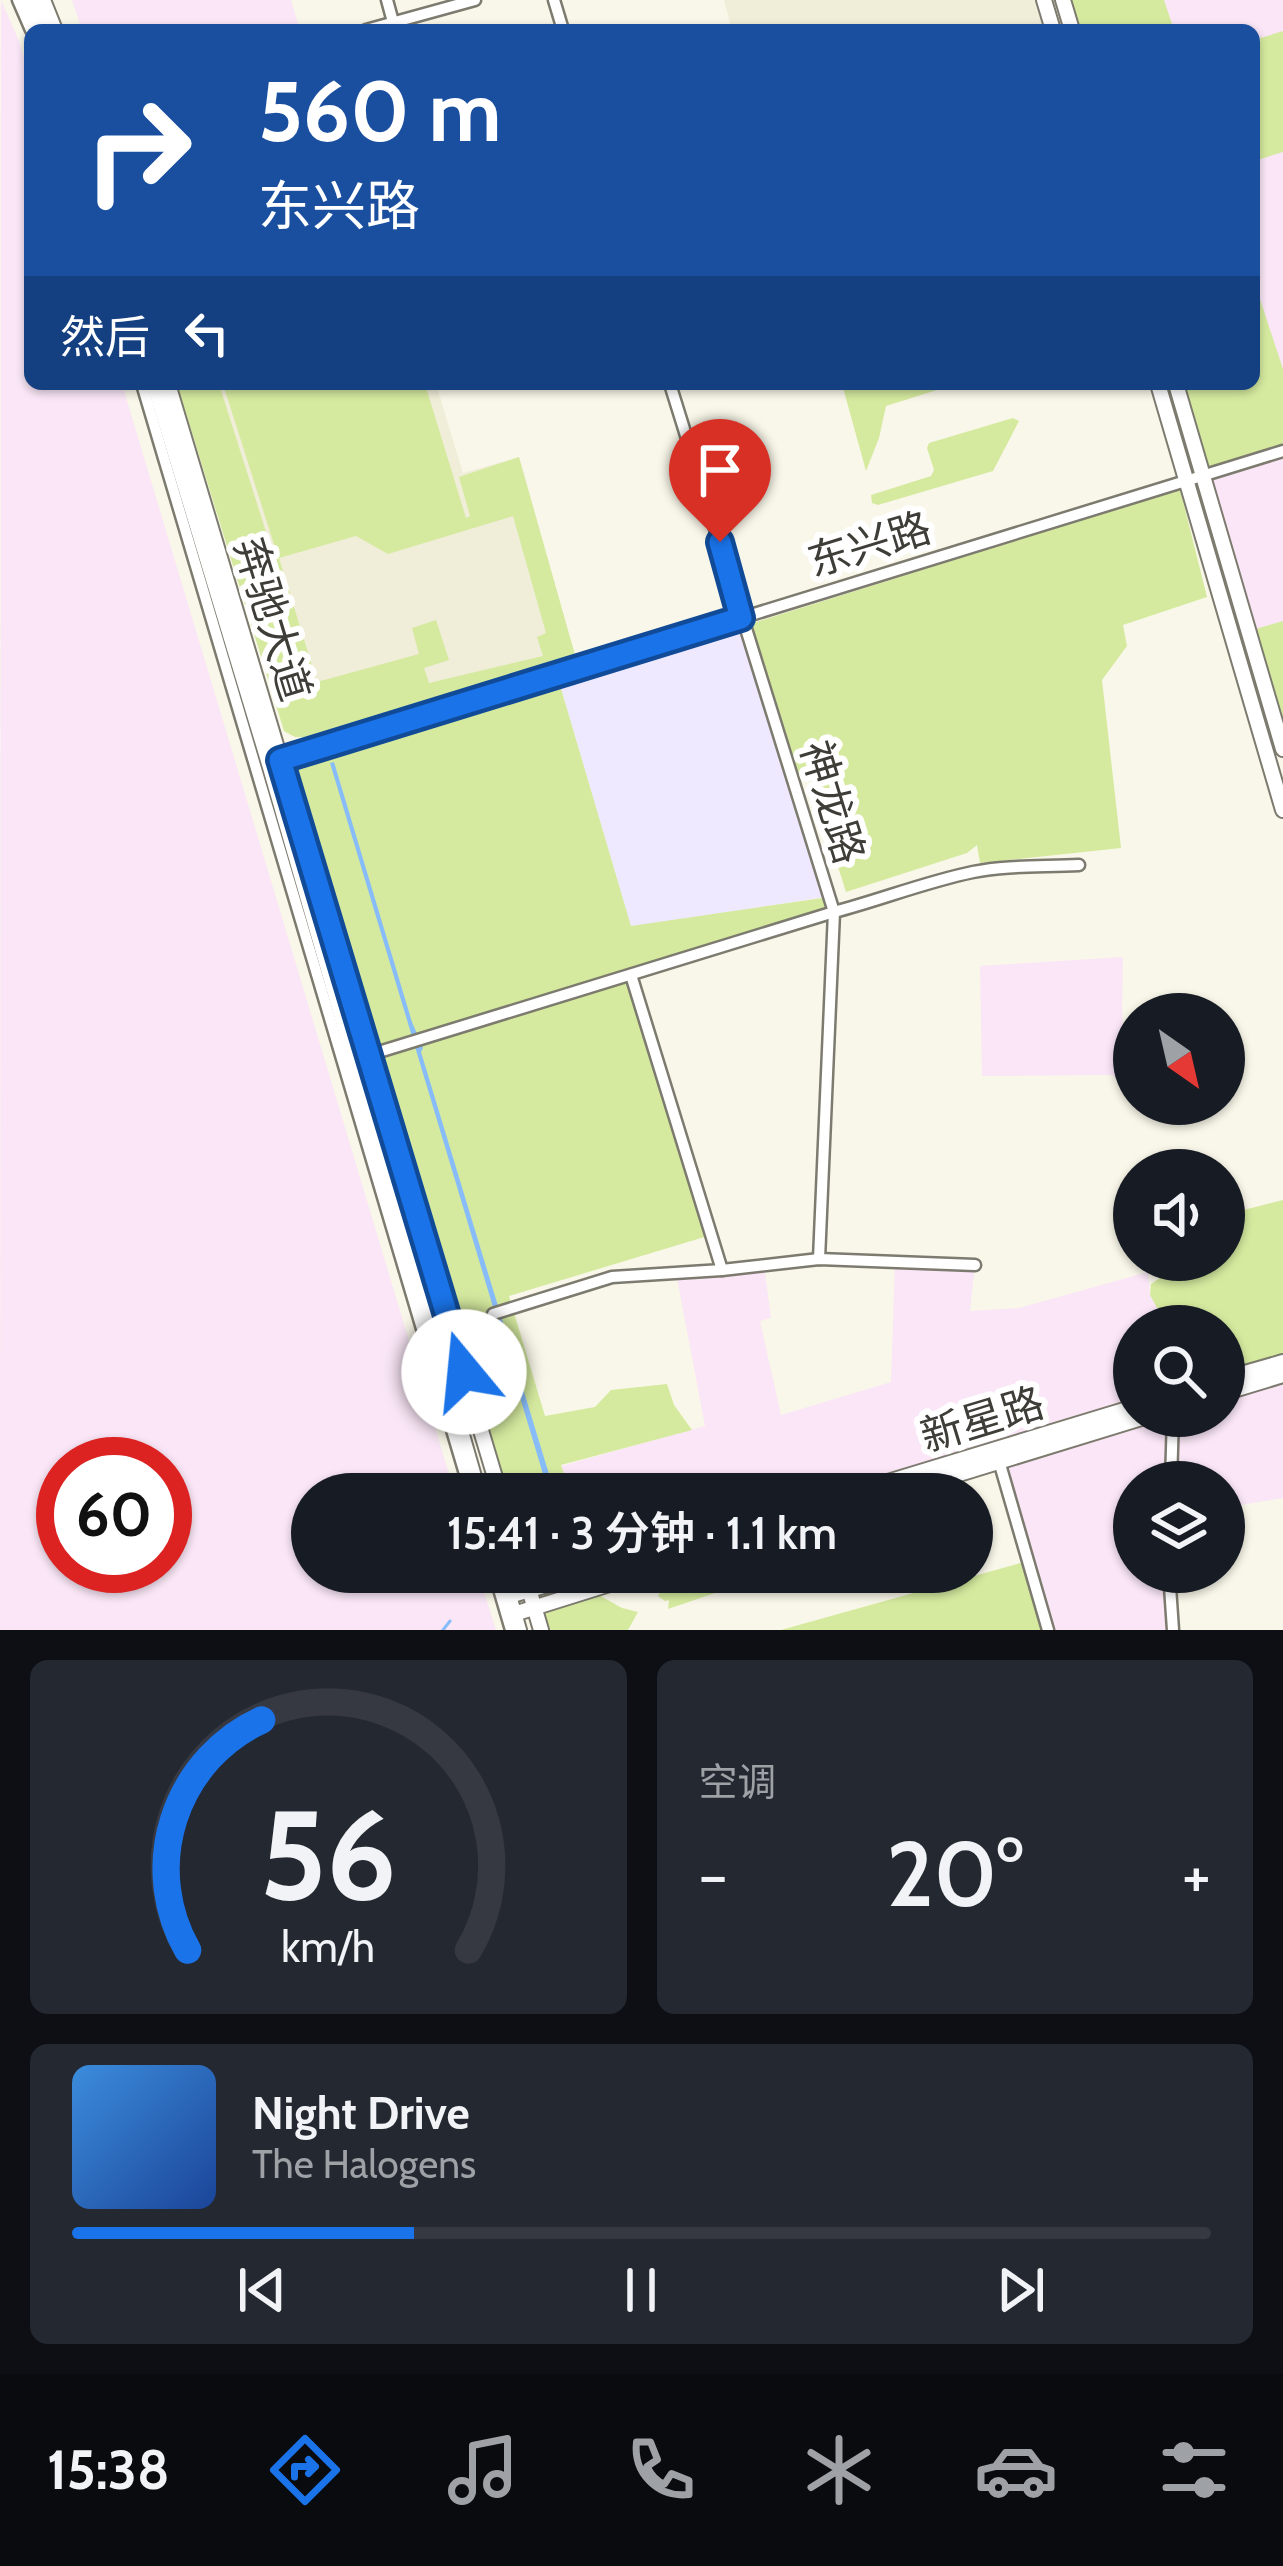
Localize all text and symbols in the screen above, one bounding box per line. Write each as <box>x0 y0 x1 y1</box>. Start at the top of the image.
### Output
text: 560 m <box>258 60 502 162</box>
icon: right <box>60 72 216 228</box>
text: 东兴路 <box>258 173 420 239</box>
icon: left <box>174 300 240 366</box>
text: 然后 <box>60 310 150 364</box>
pin <box>669 419 771 542</box>
icon: arrive <box>687 437 753 503</box>
street label: 东兴路 <box>801 501 937 587</box>
street label: 奔驰大道 <box>224 531 322 707</box>
street label: 神龙路 <box>790 734 876 870</box>
north arrow <box>1113 993 1245 1125</box>
map controls <box>1113 993 1245 1593</box>
button: sound <box>1113 1149 1245 1281</box>
button: search <box>1113 1305 1245 1437</box>
position arrow <box>401 1309 527 1435</box>
street label: 新星路 <box>914 1376 1050 1462</box>
speed limit sign: 60 <box>36 1437 192 1593</box>
button: layers <box>1113 1461 1245 1593</box>
text: 15:41 · 3 分钟 · 1.1 km <box>447 1506 837 1560</box>
text: 空调 <box>699 1758 777 1806</box>
text: 56 <box>260 1779 397 1930</box>
text: 20° <box>886 1819 1023 1929</box>
text: − <box>699 1834 728 1915</box>
text: + <box>1182 1834 1211 1915</box>
text: km/h <box>281 1921 375 1973</box>
text: Night Drive <box>252 2086 470 2140</box>
text: The Halogens <box>252 2140 476 2188</box>
icon: previous <box>229 2257 295 2323</box>
icon: pause <box>608 2257 674 2323</box>
icon: next <box>988 2257 1054 2323</box>
icon: directions <box>263 2428 347 2512</box>
icon: music <box>441 2428 525 2512</box>
icon: phone <box>619 2428 703 2512</box>
icon: climate <box>797 2428 881 2512</box>
icon: car <box>974 2428 1058 2512</box>
icon: filters <box>1152 2428 1236 2512</box>
text: 15:38 <box>47 2437 170 2503</box>

